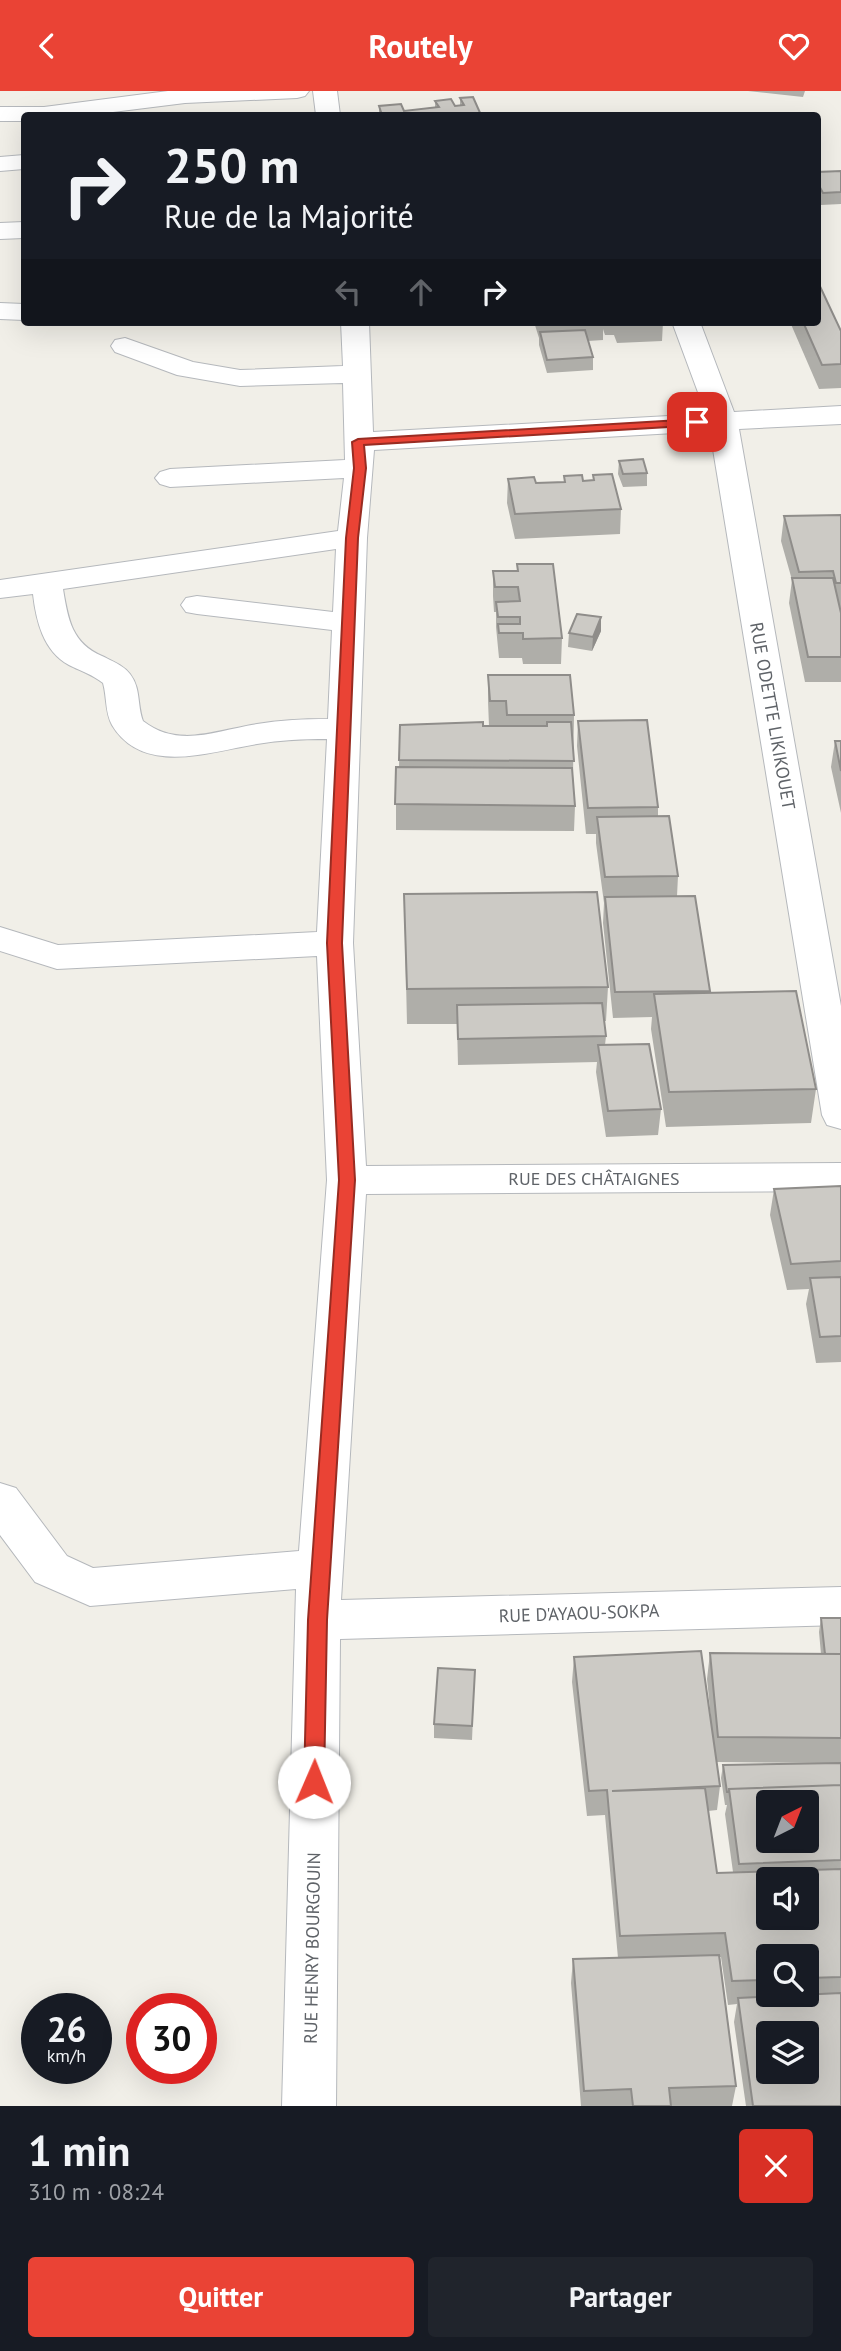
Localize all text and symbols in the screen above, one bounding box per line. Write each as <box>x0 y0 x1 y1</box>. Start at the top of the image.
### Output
text: Routely <box>368 25 473 67</box>
icon: back <box>28 27 66 65</box>
icon: heart <box>775 27 813 65</box>
text: 250 m <box>164 133 299 197</box>
icon: right <box>49 140 140 231</box>
text: Rue de la Majorité <box>164 195 414 237</box>
icon: left <box>329 273 367 311</box>
icon: ahead <box>402 273 440 311</box>
icon: right <box>475 273 513 311</box>
pin <box>667 392 727 452</box>
icon: arrive <box>678 403 716 441</box>
street label: RUE ODETTE LIKIKOUET <box>745 620 801 812</box>
street label: RUE DES CHÂTAIGNES <box>508 1167 680 1190</box>
street label: RUE D'AYAOU-SOKPA <box>498 1599 660 1627</box>
position arrow <box>277 1745 351 1819</box>
north arrow <box>756 1790 819 1853</box>
map controls <box>756 1790 819 2084</box>
street label: RUE HENRY BOURGOUIN <box>299 1852 325 2044</box>
button: sound <box>756 1867 819 1930</box>
button: search <box>756 1944 819 2007</box>
speed limit sign: 30 <box>126 1993 217 2084</box>
text: 26 <box>47 2006 86 2052</box>
button: layers <box>756 2021 819 2084</box>
text: km/h <box>47 2044 86 2067</box>
text: 1 min <box>28 2123 130 2178</box>
button: close <box>739 2129 813 2203</box>
text: 310 m · 08:24 <box>28 2177 164 2206</box>
button: Quitter <box>28 2257 414 2337</box>
button: Partager <box>428 2257 813 2337</box>

